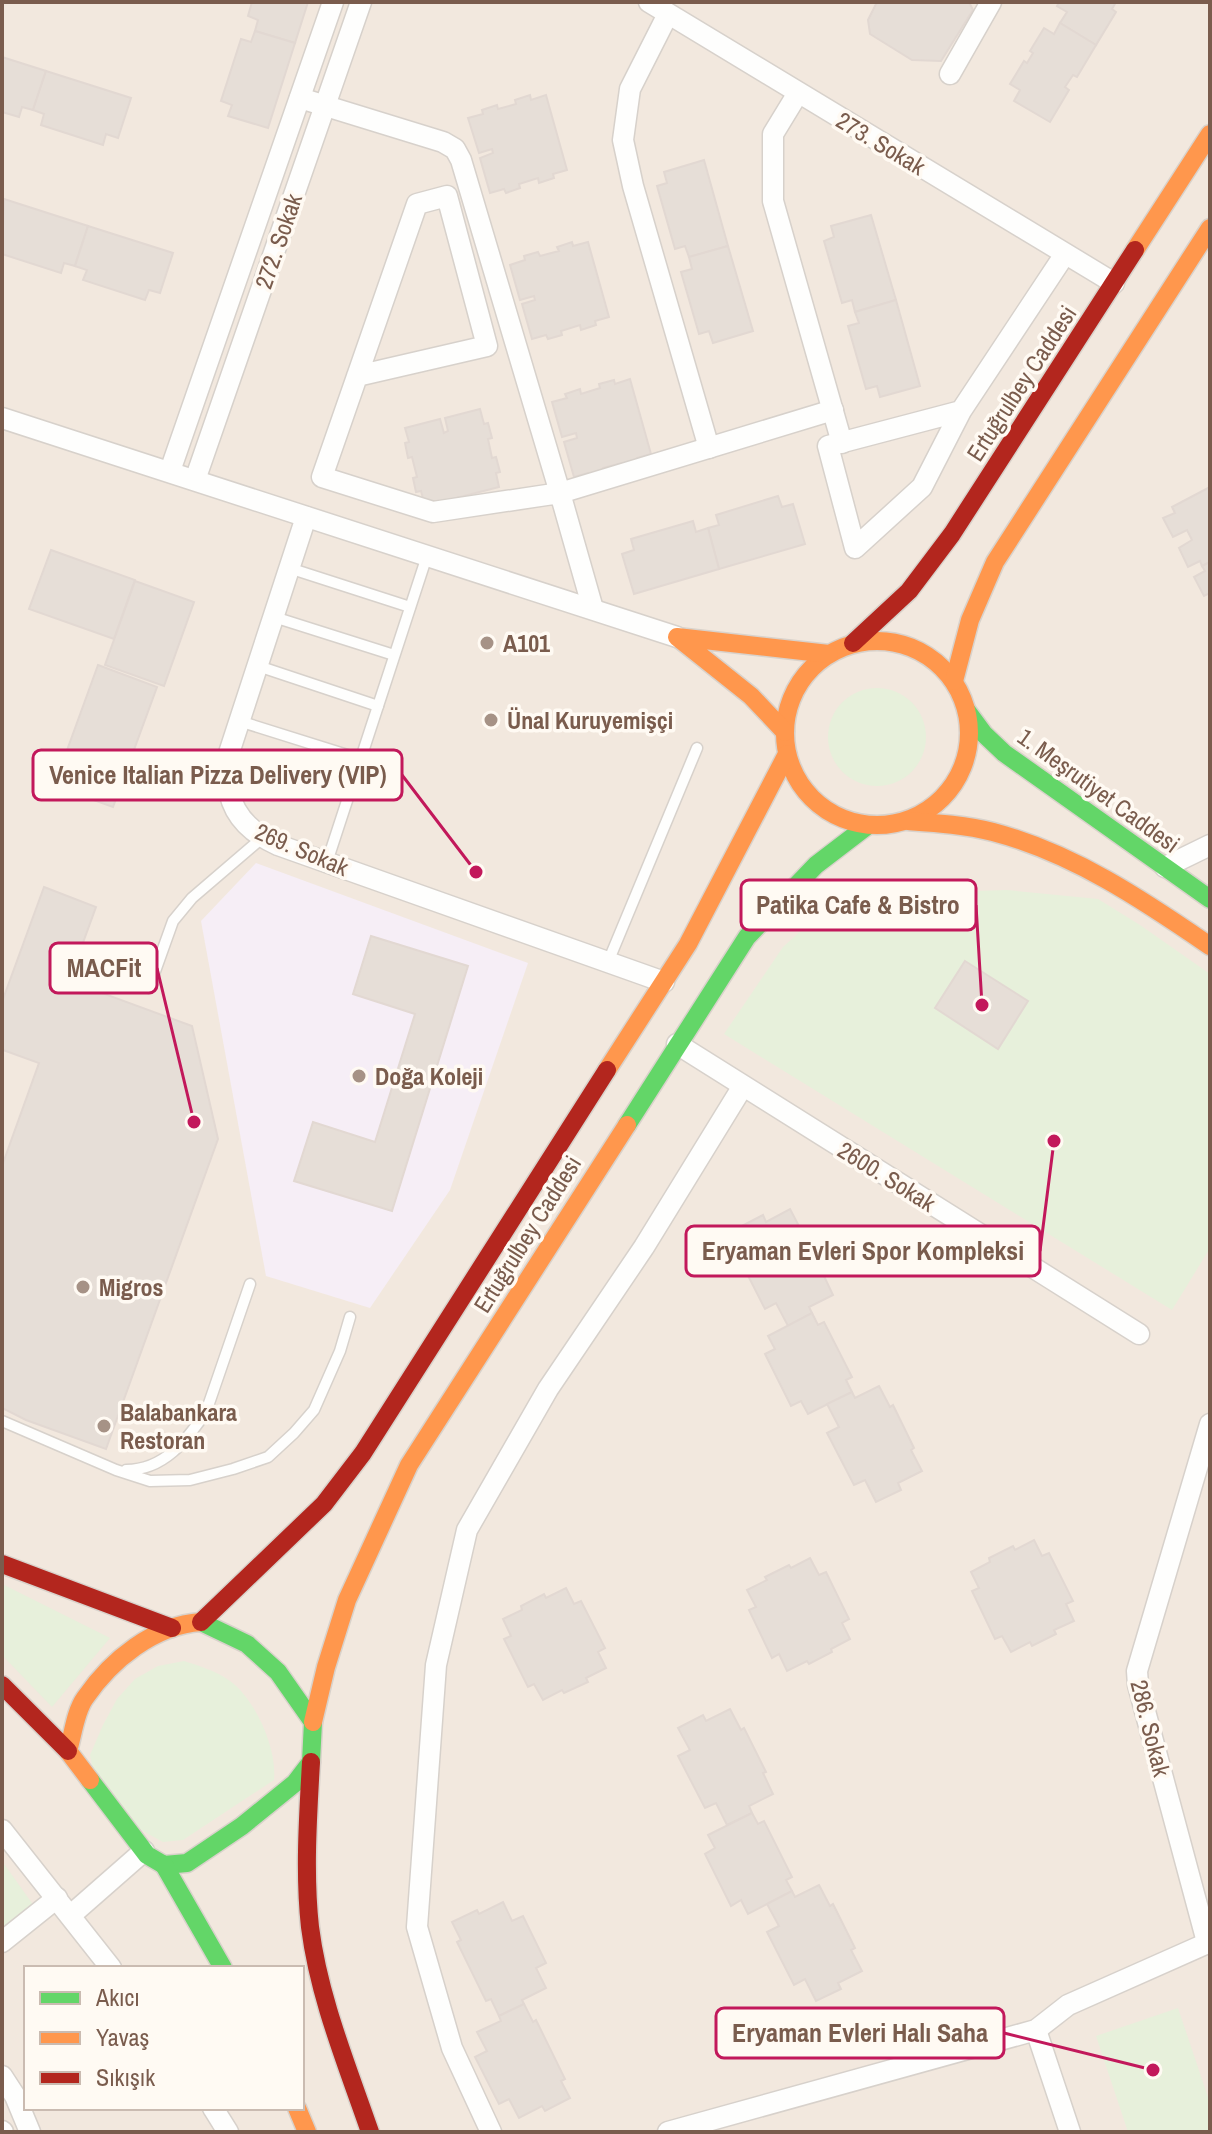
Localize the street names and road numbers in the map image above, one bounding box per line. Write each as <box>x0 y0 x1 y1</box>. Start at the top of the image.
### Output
street label: 273. Sokak <box>831 104 932 182</box>
street label: 272. Sokak <box>247 189 309 293</box>
street label: Ertuğrulbey Caddesi <box>959 299 1083 467</box>
street label: 1. Meşrutiyet Caddesi <box>1012 720 1186 860</box>
street label: 269. Sokak <box>250 815 354 883</box>
street label: 2600. Sokak <box>832 1133 942 1219</box>
street label: Ertuğrulbey Caddesi <box>466 1149 588 1319</box>
street label: 286. Sokak <box>1124 1676 1178 1780</box>

